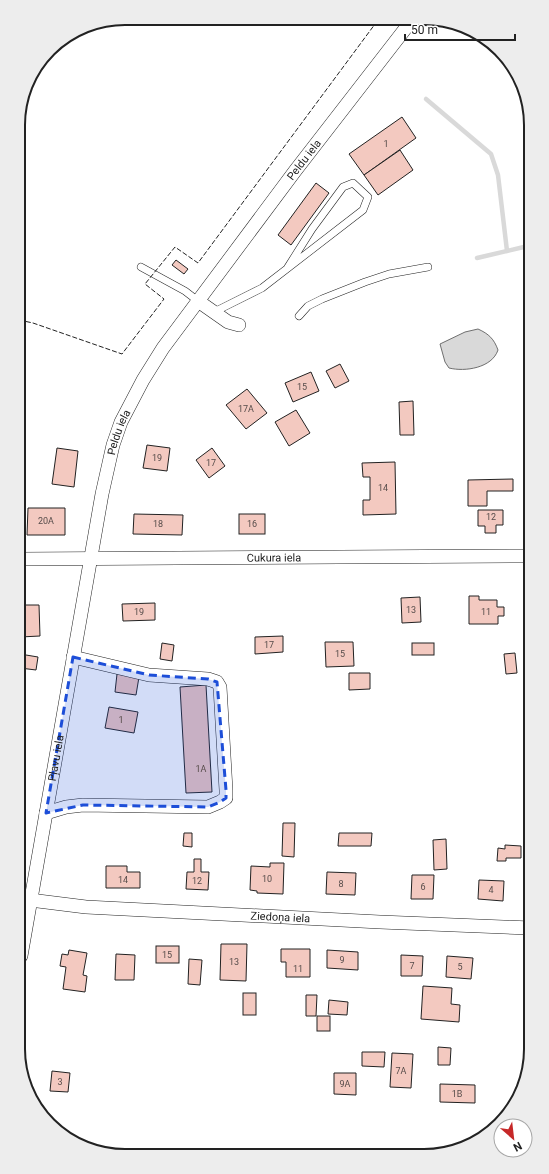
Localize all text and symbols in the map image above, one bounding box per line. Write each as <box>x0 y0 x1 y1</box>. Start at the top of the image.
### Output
scale bar <box>405 16 515 42</box>
text: 50 m <box>411 23 438 37</box>
street label: Peldu iela <box>284 137 324 182</box>
house number: 1 <box>383 139 389 149</box>
house number: 15 <box>297 382 307 392</box>
house number: 17A <box>238 404 254 414</box>
street label: Peldu iela <box>104 407 133 456</box>
house number: 19 <box>152 453 162 463</box>
house number: 17 <box>206 458 216 468</box>
house number: 14 <box>378 483 388 493</box>
house number: 12 <box>486 512 496 522</box>
house number: 20A <box>38 516 54 526</box>
house number: 18 <box>153 519 163 529</box>
house number: 16 <box>247 519 257 529</box>
street label: Cukura iela <box>247 551 301 564</box>
house number: 13 <box>406 605 416 615</box>
house number: 19 <box>134 607 144 617</box>
house number: 11 <box>481 607 491 617</box>
house number: 17 <box>264 640 274 650</box>
house number: 15 <box>335 649 345 659</box>
house number: 1 <box>118 715 124 725</box>
street label: Pļavu iela <box>45 734 66 782</box>
house number: 1A <box>196 764 207 774</box>
house number: 10 <box>262 874 272 884</box>
house number: 14 <box>118 875 128 885</box>
house number: 12 <box>192 876 202 886</box>
house number: 8 <box>338 879 344 889</box>
house number: 6 <box>420 882 426 892</box>
house number: 4 <box>488 885 494 895</box>
street label: Ziedoņa iela <box>250 909 310 925</box>
house number: 15 <box>162 950 172 960</box>
house number: 9 <box>339 955 345 965</box>
house number: 13 <box>229 957 239 967</box>
house number: 7 <box>409 961 415 971</box>
house number: 5 <box>457 962 463 972</box>
house number: 11 <box>293 964 303 974</box>
house number: 7A <box>396 1066 407 1076</box>
house number: 3 <box>57 1077 63 1087</box>
house number: 9A <box>340 1079 351 1089</box>
house number: 1B <box>452 1089 463 1099</box>
north arrow <box>493 1118 533 1158</box>
text: N <box>511 1139 524 1154</box>

